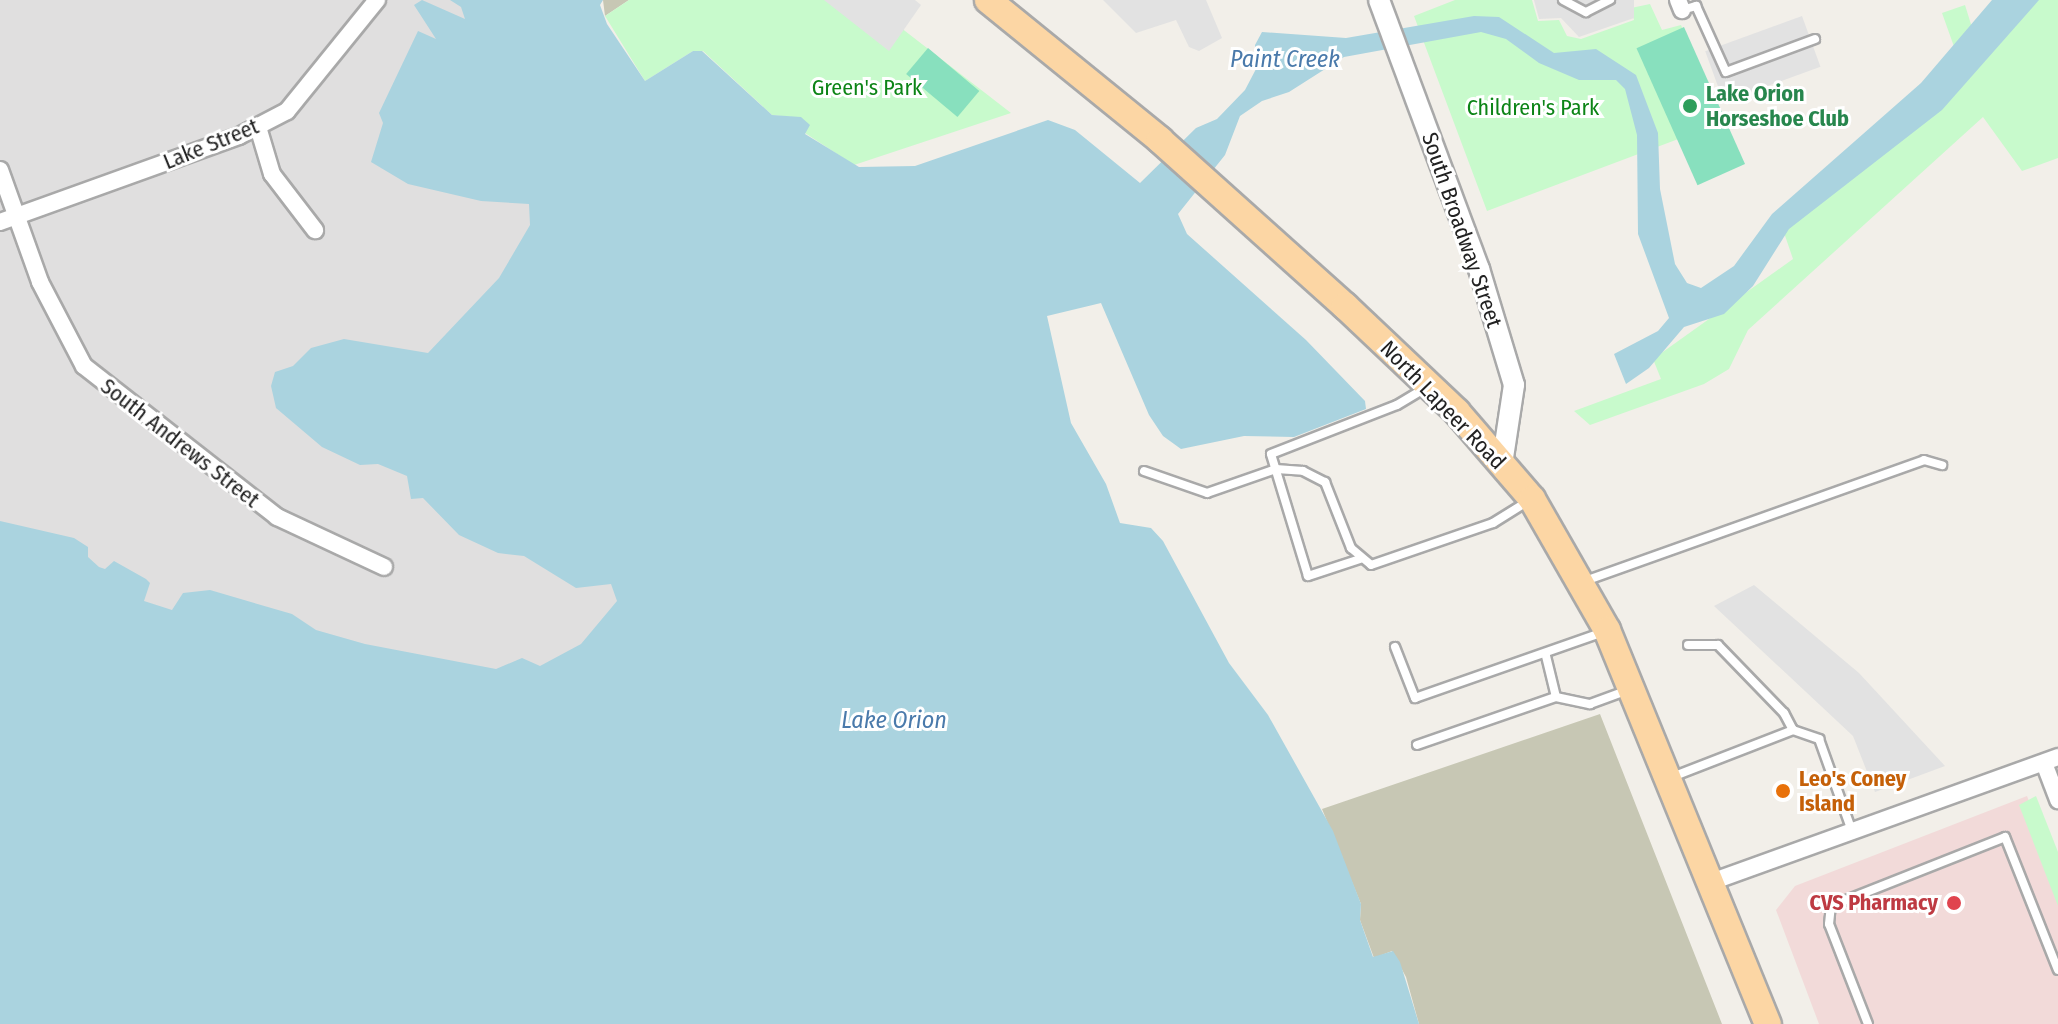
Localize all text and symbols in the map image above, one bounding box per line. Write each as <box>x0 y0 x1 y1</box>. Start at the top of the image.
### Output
water label: Paint Creek <box>1230 46 1340 74</box>
park label: Green's Park <box>812 75 922 101</box>
place label: Lake Orion Horseshoe Club <box>1706 80 1849 132</box>
park label: Children's Park <box>1467 95 1599 121</box>
marker: Lake Orion Horseshoe Club <box>1681 97 1699 115</box>
street label: Lake Street <box>159 113 263 175</box>
street label: South Broadway Street <box>1416 129 1508 331</box>
street label: North Lapeer Road <box>1375 335 1511 475</box>
street label: South Andrews Street <box>95 373 265 513</box>
water label: Lake Orion <box>841 707 947 735</box>
place label: Leo's Coney Island <box>1799 765 1906 816</box>
marker: Leo's Coney Island <box>1774 782 1792 800</box>
place label: CVS Pharmacy <box>1809 890 1938 916</box>
marker: CVS Pharmacy <box>1945 894 1963 912</box>

